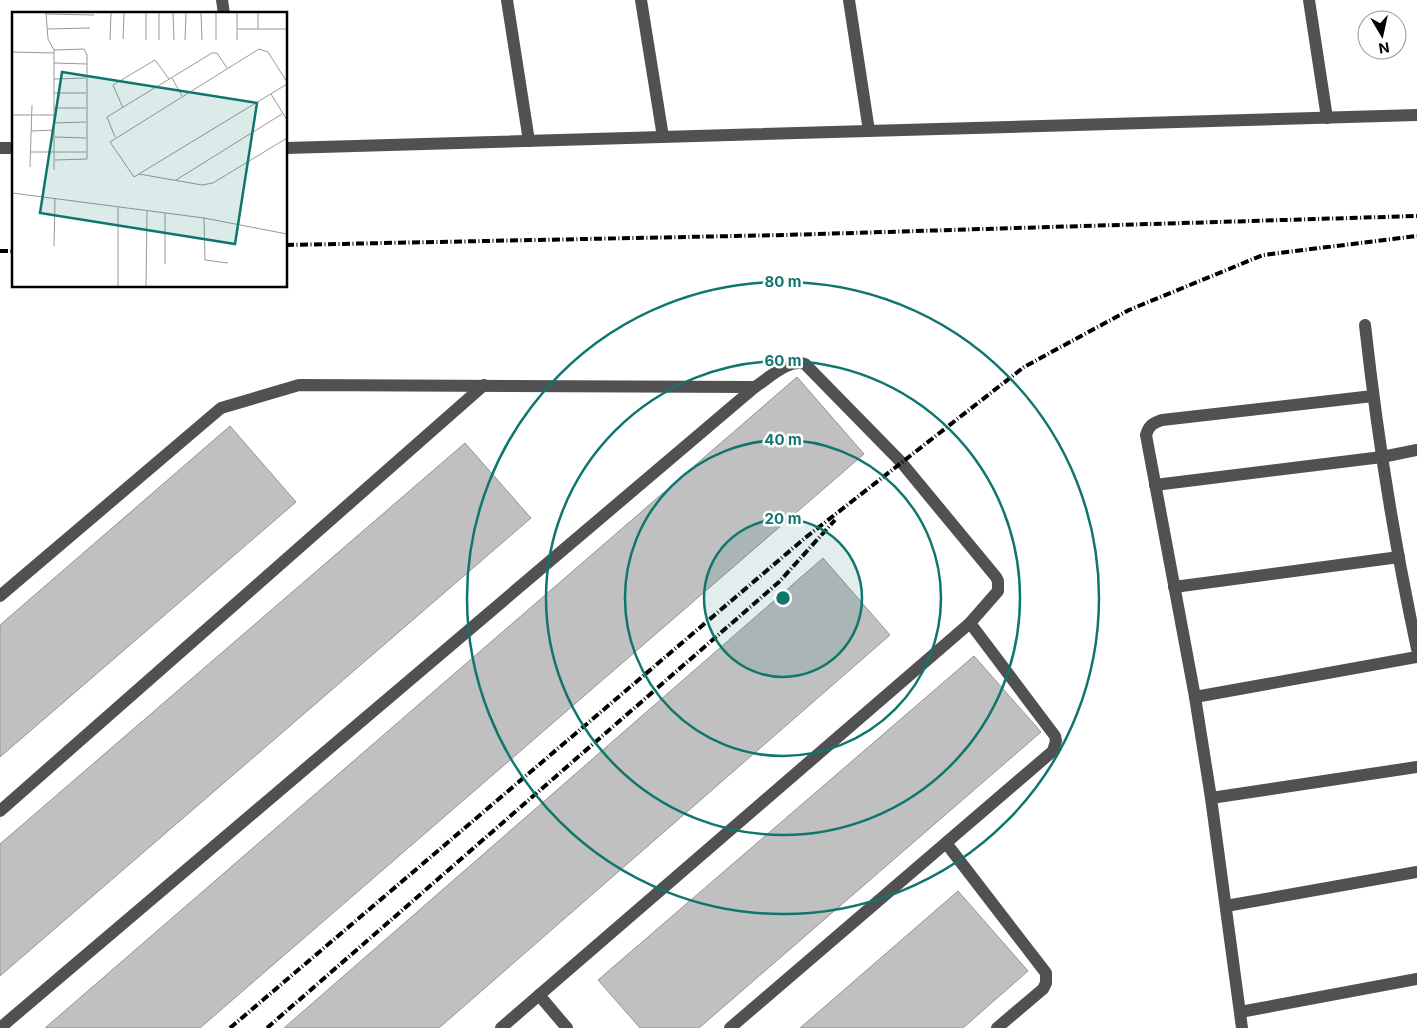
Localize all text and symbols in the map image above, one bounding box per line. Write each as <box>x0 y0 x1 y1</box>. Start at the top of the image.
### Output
north arrow <box>1357 10 1407 60</box>
inset map <box>12 12 288 288</box>
text: N <box>1378 39 1391 58</box>
text: 80 m <box>764 272 802 291</box>
text: 60 m <box>764 351 802 370</box>
text: 40 m <box>764 430 802 449</box>
text: 20 m <box>765 509 801 528</box>
centre of rings <box>774 589 792 607</box>

